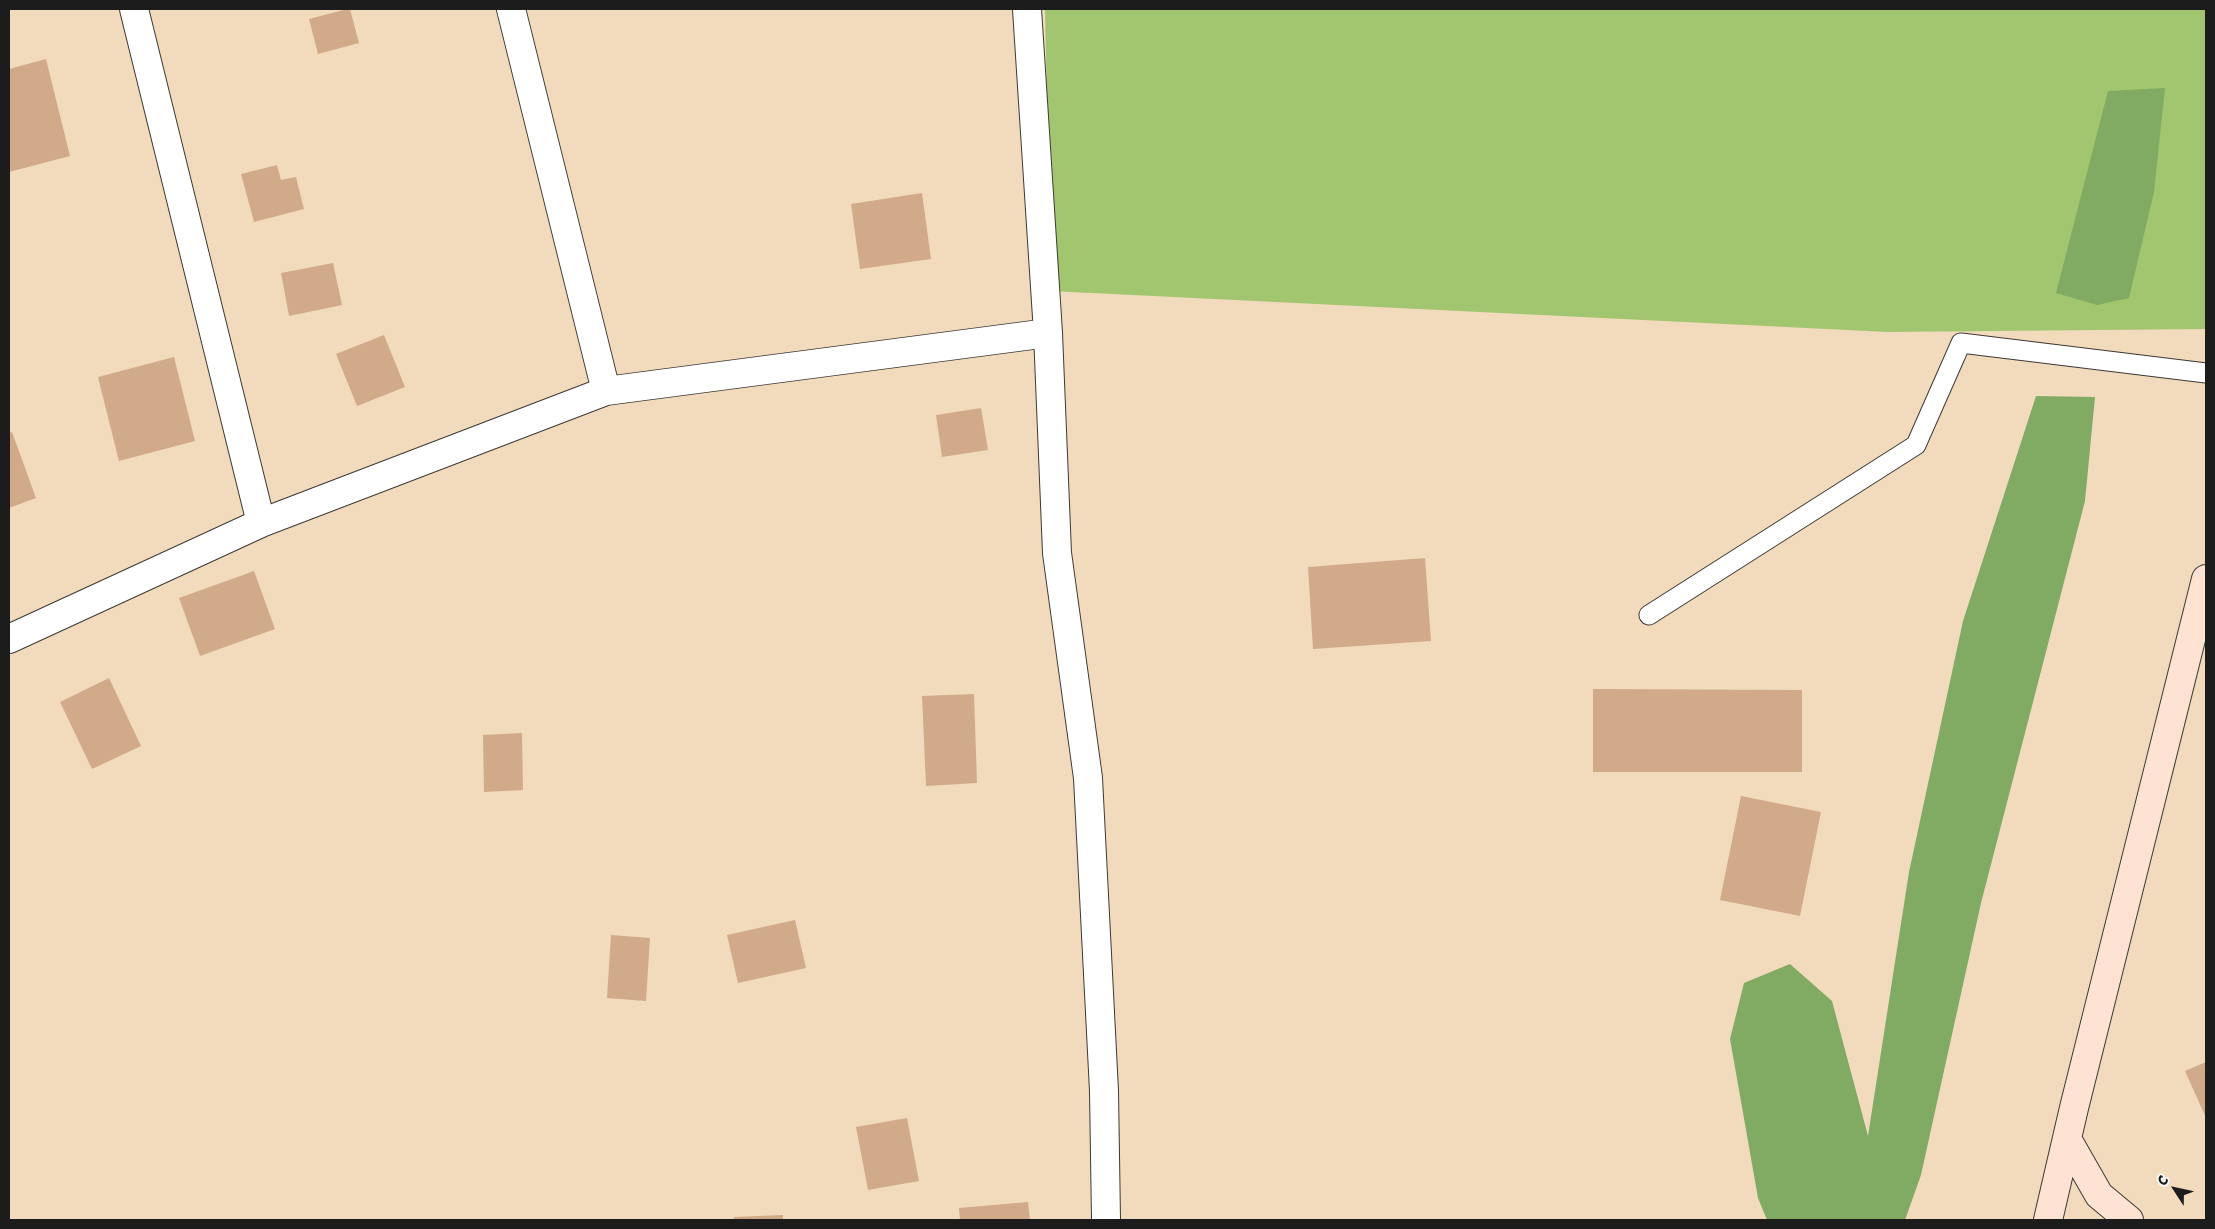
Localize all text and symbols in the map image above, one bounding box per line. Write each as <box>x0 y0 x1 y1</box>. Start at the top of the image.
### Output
north arrow <box>2150 1164 2200 1214</box>
text: С <box>2153 1172 2173 1189</box>

